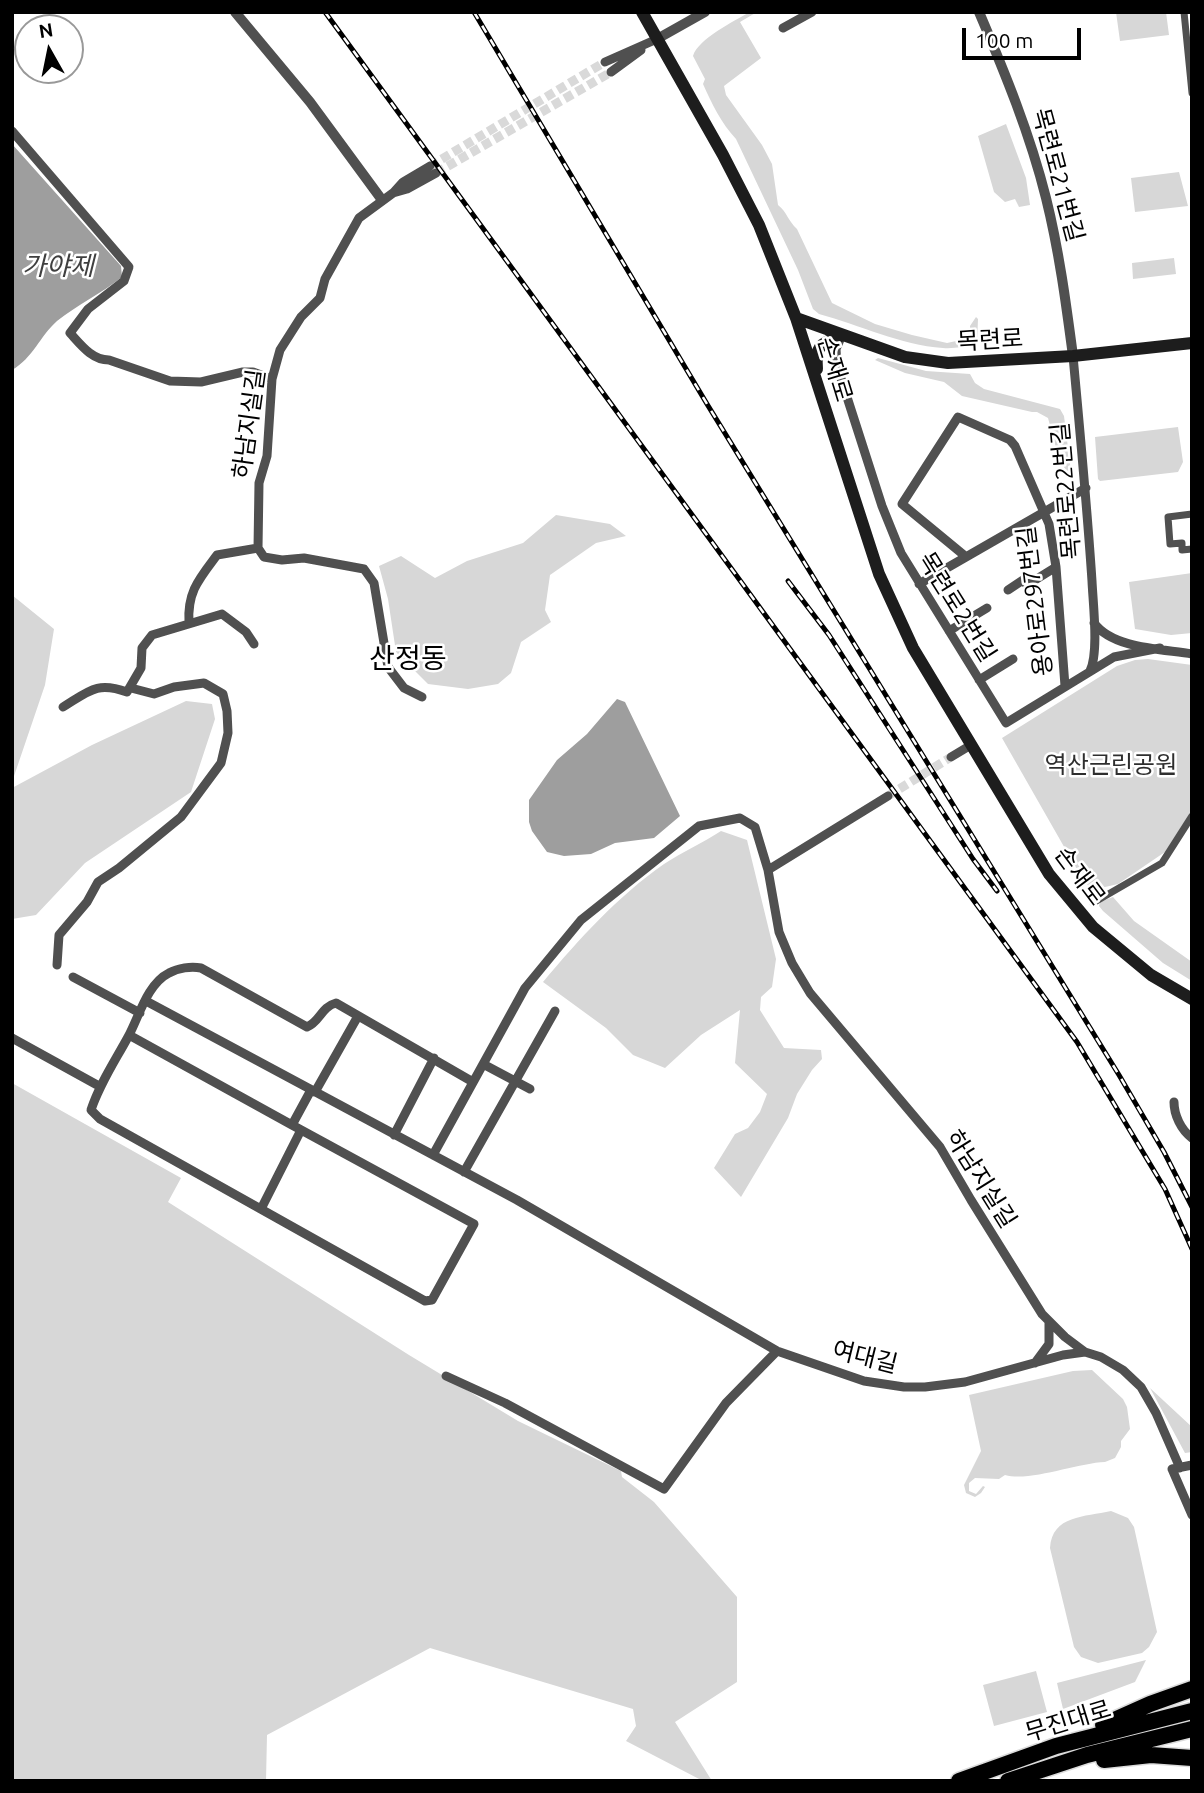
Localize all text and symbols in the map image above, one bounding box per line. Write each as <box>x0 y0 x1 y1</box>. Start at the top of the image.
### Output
north arrow <box>14 14 84 84</box>
scale bar <box>966 14 1085 58</box>
text: N <box>37 18 55 42</box>
text: 100 m <box>975 28 1033 52</box>
street label: 목련로21번길 <box>1026 105 1090 245</box>
water label: 가야제 <box>22 250 94 282</box>
street label: 목련로 <box>956 324 1024 356</box>
street label: 손재로 <box>812 333 858 405</box>
street label: 하남지실길 <box>227 367 271 481</box>
street label: 목련로22번길 <box>1046 421 1086 561</box>
street label: 용아로297번길 <box>1012 524 1058 678</box>
street label: 목련로2번길 <box>912 547 1002 667</box>
district label: 산정동 <box>369 642 447 676</box>
park label: 역산근린공원 <box>1045 751 1177 779</box>
street label: 손재로 <box>1049 841 1111 911</box>
street label: 하남지실길 <box>940 1125 1022 1233</box>
street label: 여대길 <box>829 1335 901 1379</box>
street label: 무진대로 <box>1022 1694 1114 1748</box>

